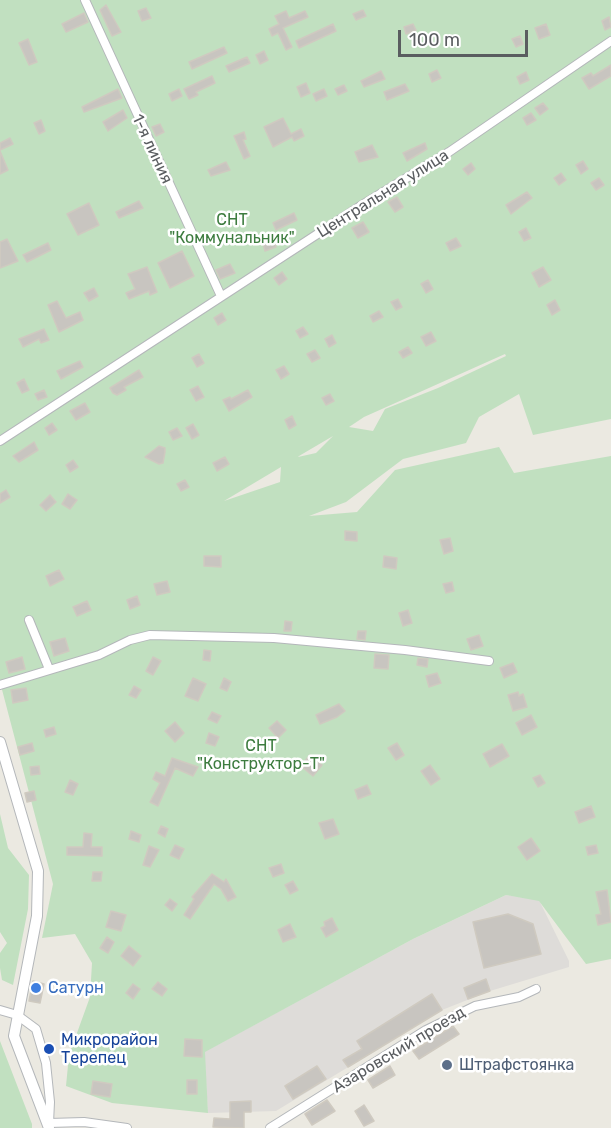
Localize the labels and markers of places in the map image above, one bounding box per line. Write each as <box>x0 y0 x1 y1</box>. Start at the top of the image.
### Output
place label: Сатурн <box>48 978 104 998</box>
marker: Сатурн <box>29 981 43 995</box>
place label: Микрорайон Терепец <box>61 1030 158 1068</box>
marker: Микрорайон Терепец <box>42 1042 56 1056</box>
place label: Штрафстоянка <box>459 1055 574 1075</box>
marker: Штрафстоянка <box>440 1058 454 1072</box>

